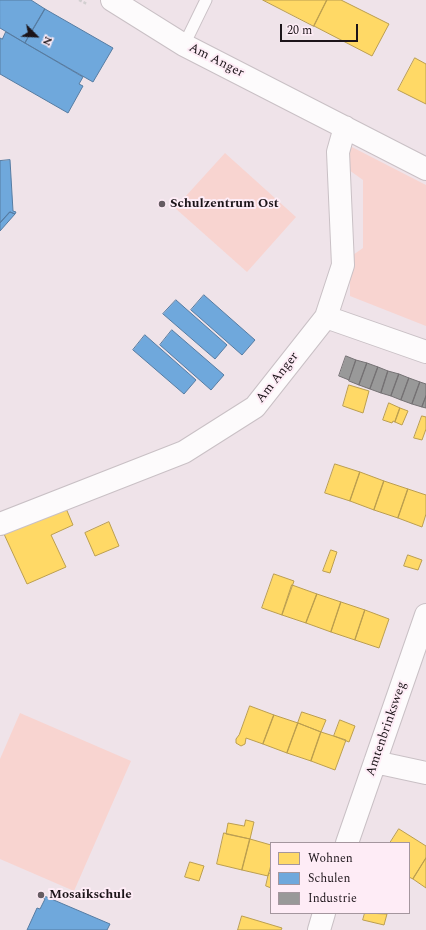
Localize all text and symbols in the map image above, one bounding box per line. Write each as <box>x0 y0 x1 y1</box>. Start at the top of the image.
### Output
north arrow <box>16 16 56 56</box>
scale bar <box>282 16 360 42</box>
text: 20 m <box>287 21 312 40</box>
text: N <box>38 34 57 49</box>
street label: Am Anger <box>186 40 246 82</box>
place label: Schulzentrum Ost <box>170 196 279 212</box>
marker: Schulzentrum Ost <box>157 199 167 209</box>
street label: Am Anger <box>253 350 303 406</box>
street label: Amtenbrinksweg <box>363 680 411 778</box>
legend <box>270 842 410 914</box>
text: Wohnen <box>308 849 353 868</box>
text: Schulen <box>308 869 350 888</box>
place label: Mosaikschule <box>49 887 132 903</box>
text: Industrie <box>308 889 357 908</box>
marker: Mosaikschule <box>36 890 46 900</box>

